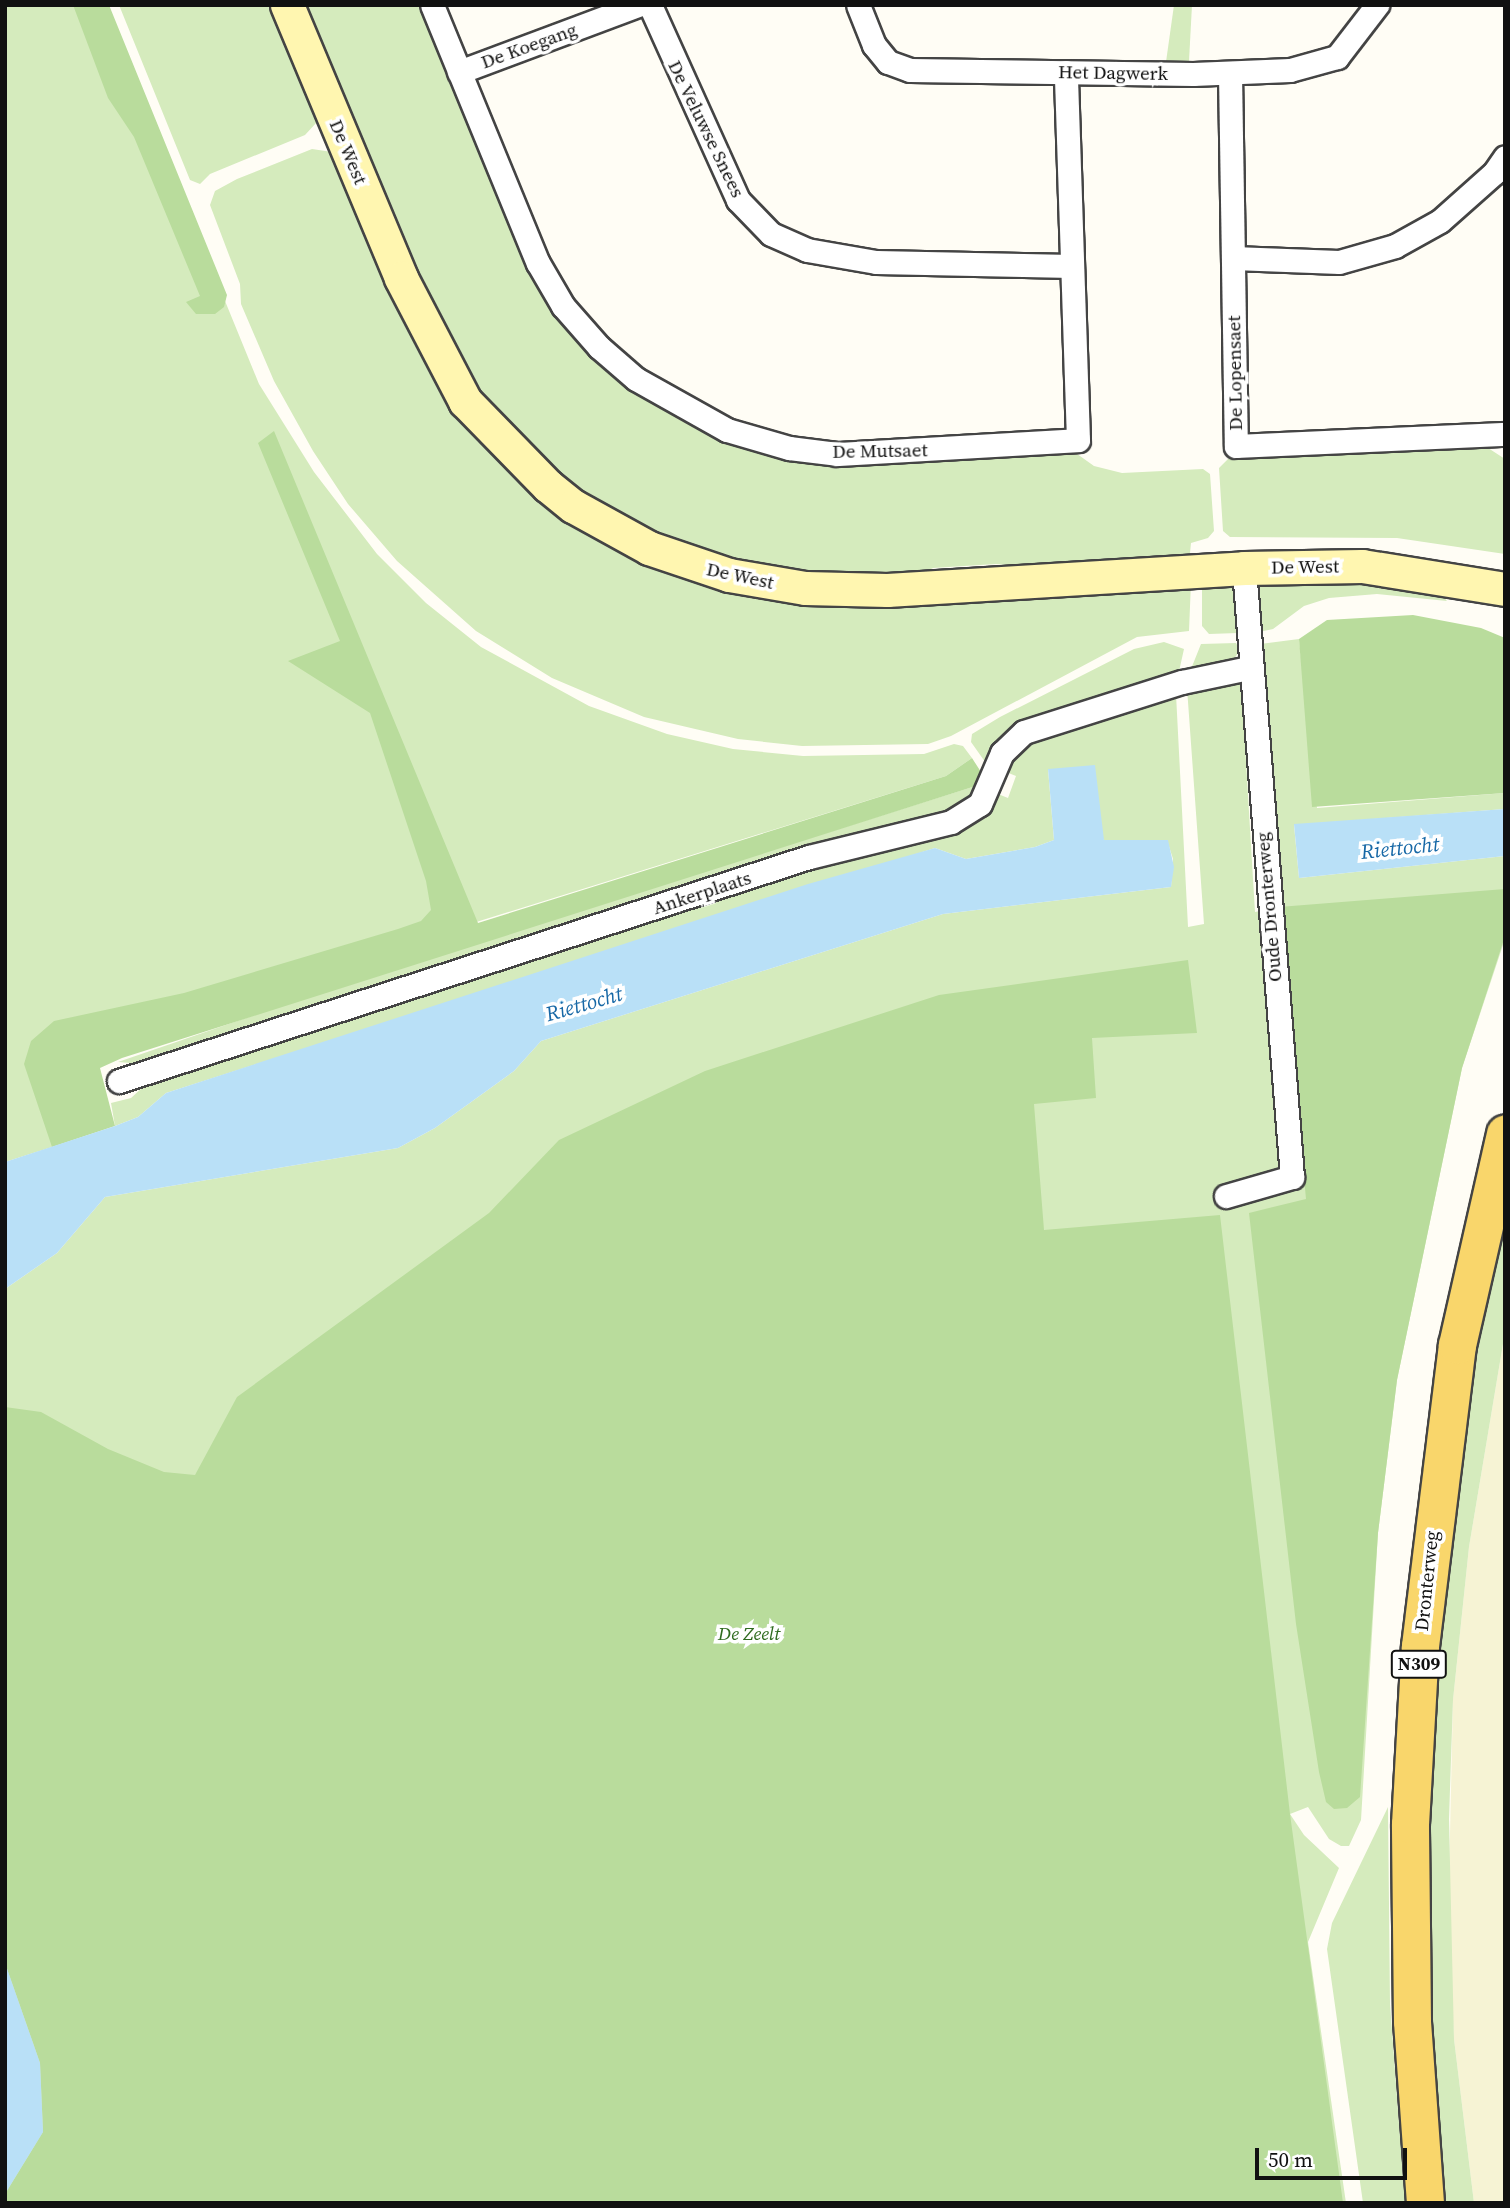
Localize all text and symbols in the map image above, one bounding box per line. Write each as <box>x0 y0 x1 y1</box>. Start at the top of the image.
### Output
street label: De Koegang <box>478 18 580 74</box>
street label: De Veluwse Snees <box>663 56 749 202</box>
street label: Het Dagwerk <box>1058 61 1168 85</box>
street label: De West <box>324 116 372 188</box>
street label: De Lopensaet <box>1223 315 1247 431</box>
street label: De Mutsaet <box>832 439 928 463</box>
street label: De West <box>1270 555 1340 579</box>
street label: De West <box>704 558 776 594</box>
street label: Oude Dronterweg <box>1251 831 1287 983</box>
water label: Riettocht <box>1360 831 1440 865</box>
street label: Ankerplaats <box>650 866 754 920</box>
water label: Riettocht <box>543 981 625 1027</box>
street label: Dronterweg <box>1410 1530 1444 1632</box>
park label: De Zeelt <box>718 1623 780 1645</box>
road number: N309 <box>1389 1650 1449 1679</box>
scale bar <box>1258 2134 1410 2178</box>
text: 50 m <box>1268 2145 1313 2174</box>

